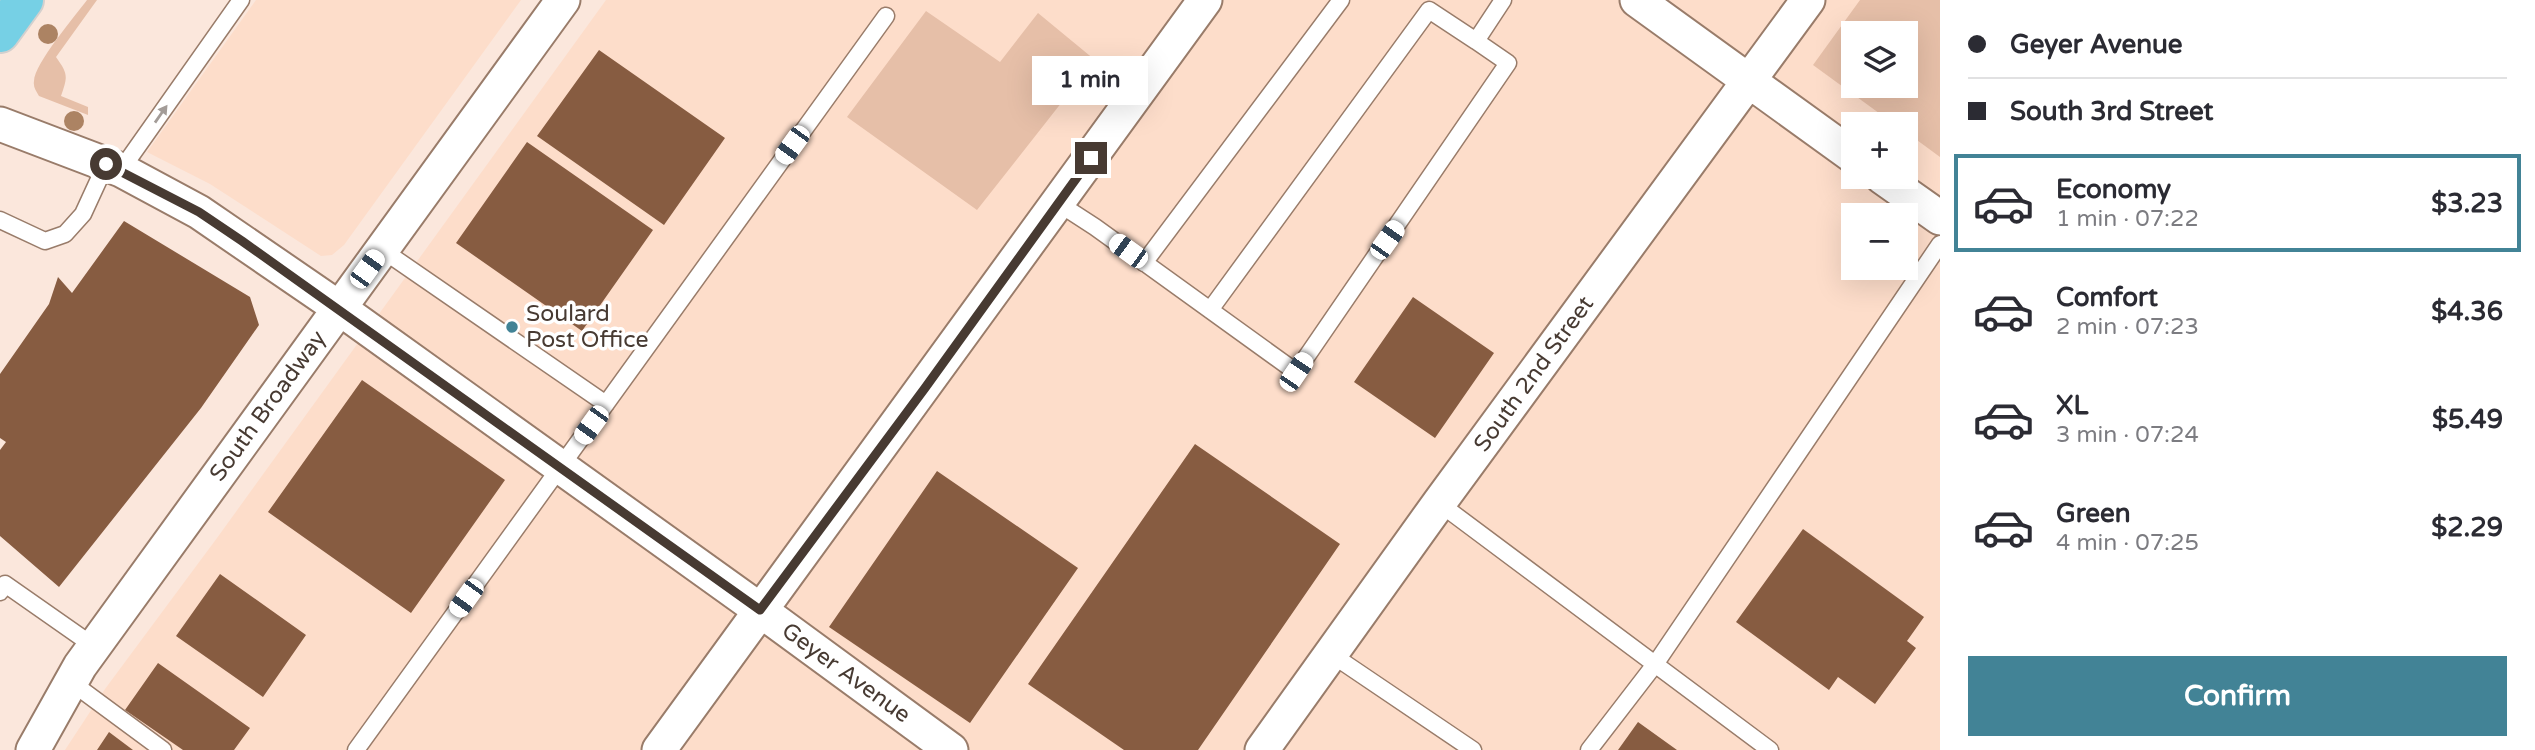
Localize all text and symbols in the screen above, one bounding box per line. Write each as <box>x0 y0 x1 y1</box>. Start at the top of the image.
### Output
map controls <box>1841 21 1918 280</box>
button: layers <box>1841 21 1918 98</box>
text: Geyer Avenue <box>2010 29 2183 60</box>
callout: 1 min <box>1033 57 1149 106</box>
text: 1 min <box>1059 66 1121 94</box>
text: South 3rd Street <box>2010 96 2214 127</box>
one-way arrow <box>154 105 168 123</box>
button: + <box>1841 112 1918 189</box>
car <box>772 122 813 168</box>
route end <box>1075 142 1107 174</box>
route start <box>90 148 122 180</box>
icon: car <box>1972 172 2035 235</box>
text: Economy <box>2056 174 2171 205</box>
text: $3.23 <box>2431 188 2503 219</box>
button: − <box>1841 203 1918 280</box>
text: 1 min · 07:22 <box>2056 205 2199 233</box>
car <box>1367 217 1408 263</box>
car <box>1105 230 1152 272</box>
car <box>347 246 388 292</box>
icon: car <box>1972 280 2035 343</box>
text: Comfort <box>2056 282 2158 313</box>
street label: South 2nd Street <box>1468 291 1600 457</box>
text: $4.36 <box>2431 296 2503 327</box>
place label: Soulard Post Office <box>526 300 648 354</box>
text: 2 min · 07:23 <box>2056 313 2199 341</box>
marker: Soulard Post Office <box>504 319 520 335</box>
street label: South Broadway <box>204 325 332 487</box>
car <box>1276 349 1317 395</box>
icon: car <box>1972 388 2035 451</box>
text: XL <box>2056 390 2088 421</box>
car <box>571 402 612 448</box>
text: $5.49 <box>2432 404 2503 435</box>
text: 3 min · 07:24 <box>2056 421 2199 449</box>
icon: car <box>1972 496 2035 559</box>
text: Green <box>2056 498 2131 529</box>
text: $2.29 <box>2431 512 2503 543</box>
text: 4 min · 07:25 <box>2056 529 2199 557</box>
car <box>446 575 487 621</box>
street label: Geyer Avenue <box>776 617 916 729</box>
button: Confirm <box>1968 656 2507 736</box>

